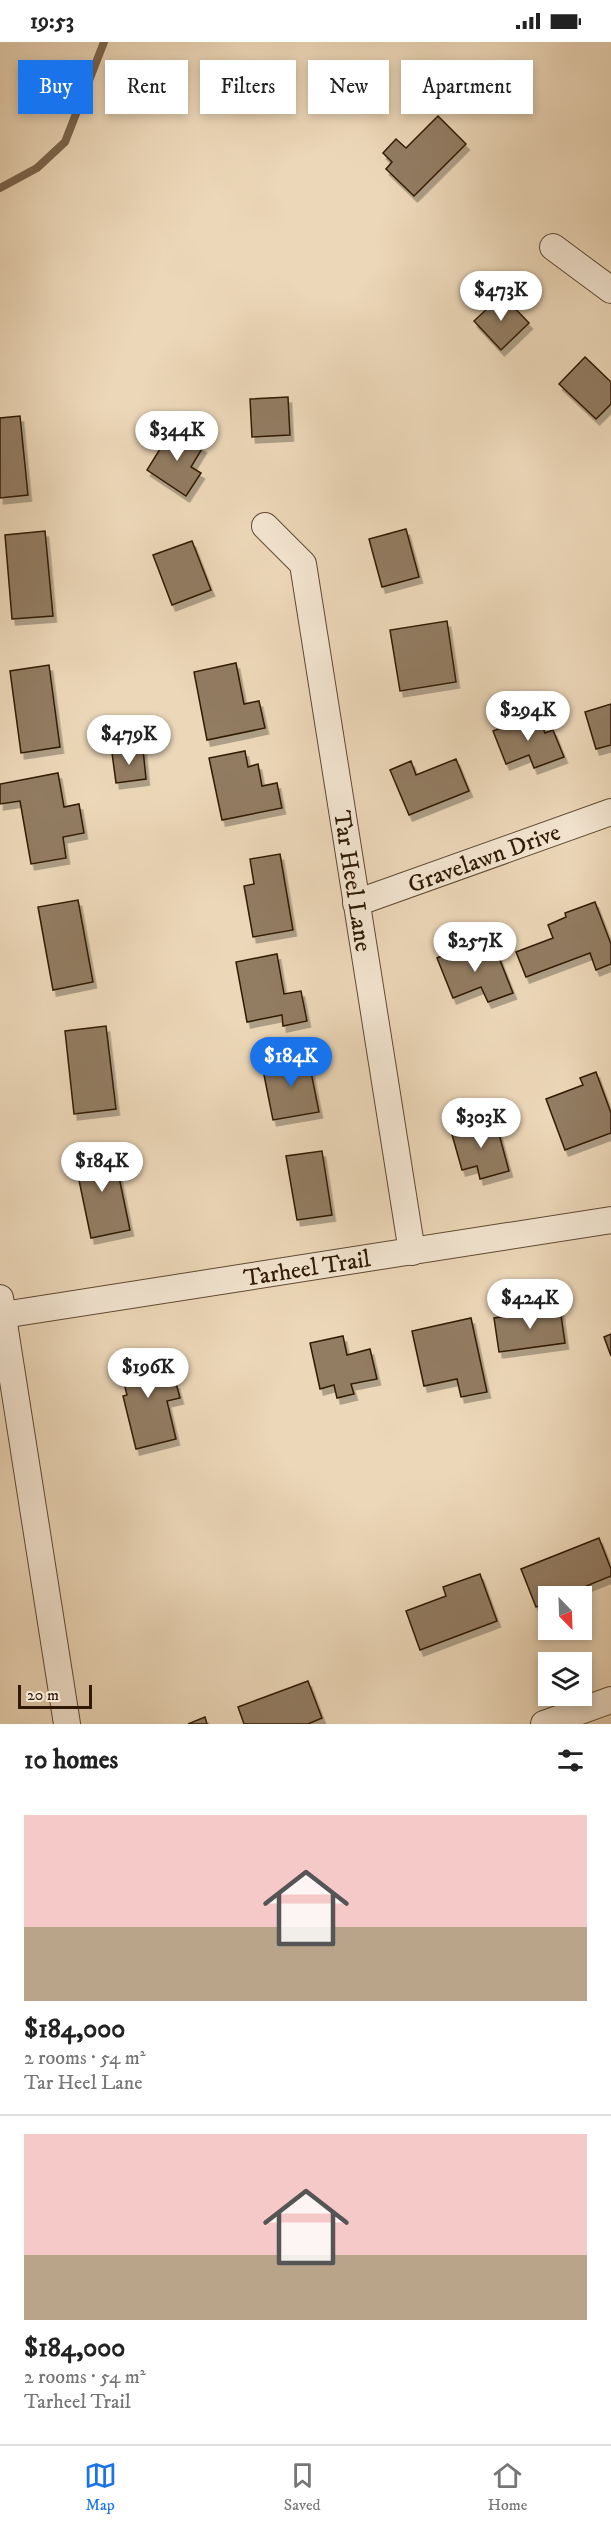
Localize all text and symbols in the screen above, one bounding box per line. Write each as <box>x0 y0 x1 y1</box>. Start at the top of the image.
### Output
text: 19:53 <box>30 8 74 35</box>
chip: Buy <box>18 60 93 114</box>
chip: Rent <box>105 60 188 114</box>
chip: Filters <box>200 60 296 114</box>
chip: New <box>308 60 389 114</box>
chip: Apartment <box>401 60 533 114</box>
pin: $473K <box>459 271 543 322</box>
text: $473K <box>474 278 528 303</box>
pin: $344K <box>135 411 219 462</box>
text: $344K <box>149 418 205 443</box>
pin: $294K <box>486 691 570 742</box>
text: $294K <box>500 698 556 723</box>
pin: $479K <box>87 715 171 766</box>
text: $479K <box>101 722 157 747</box>
street label: Tar Heel Lane <box>326 809 378 954</box>
street label: Gravelawn Drive <box>404 817 565 900</box>
pin: $257K <box>433 922 517 973</box>
text: $257K <box>447 929 503 954</box>
pin: $184K <box>249 1037 333 1088</box>
text: $184K <box>264 1044 318 1069</box>
pin: $303K <box>439 1098 523 1149</box>
text: $303K <box>456 1105 506 1130</box>
pin: $184K <box>60 1142 144 1193</box>
text: $184K <box>75 1149 129 1174</box>
street label: Tarheel Trail <box>242 1244 374 1294</box>
pin: $424K <box>488 1279 572 1330</box>
text: $424K <box>501 1286 559 1311</box>
pin: $196K <box>106 1348 190 1399</box>
text: $196K <box>122 1355 174 1380</box>
north arrow <box>538 1586 592 1640</box>
map controls <box>538 1586 592 1706</box>
button: layers <box>538 1652 592 1706</box>
scale bar <box>18 1682 92 1710</box>
text: 20 m <box>27 1685 59 1705</box>
text: 10 homes <box>24 1744 118 1777</box>
icon: filters <box>554 1744 587 1777</box>
icon: home <box>252 1854 360 1962</box>
text: $184,000 <box>24 2013 125 2046</box>
text: 2 rooms · 54 m² <box>24 2046 146 2071</box>
text: Tar Heel Lane <box>24 2071 143 2096</box>
icon: home <box>252 2173 360 2281</box>
text: $184,000 <box>24 2332 125 2365</box>
text: 2 rooms · 54 m² <box>24 2365 146 2390</box>
text: Tarheel Trail <box>24 2390 131 2415</box>
tab: Map <box>84 2459 117 2515</box>
tab: Saved <box>284 2459 321 2515</box>
tab: Home <box>488 2459 527 2515</box>

